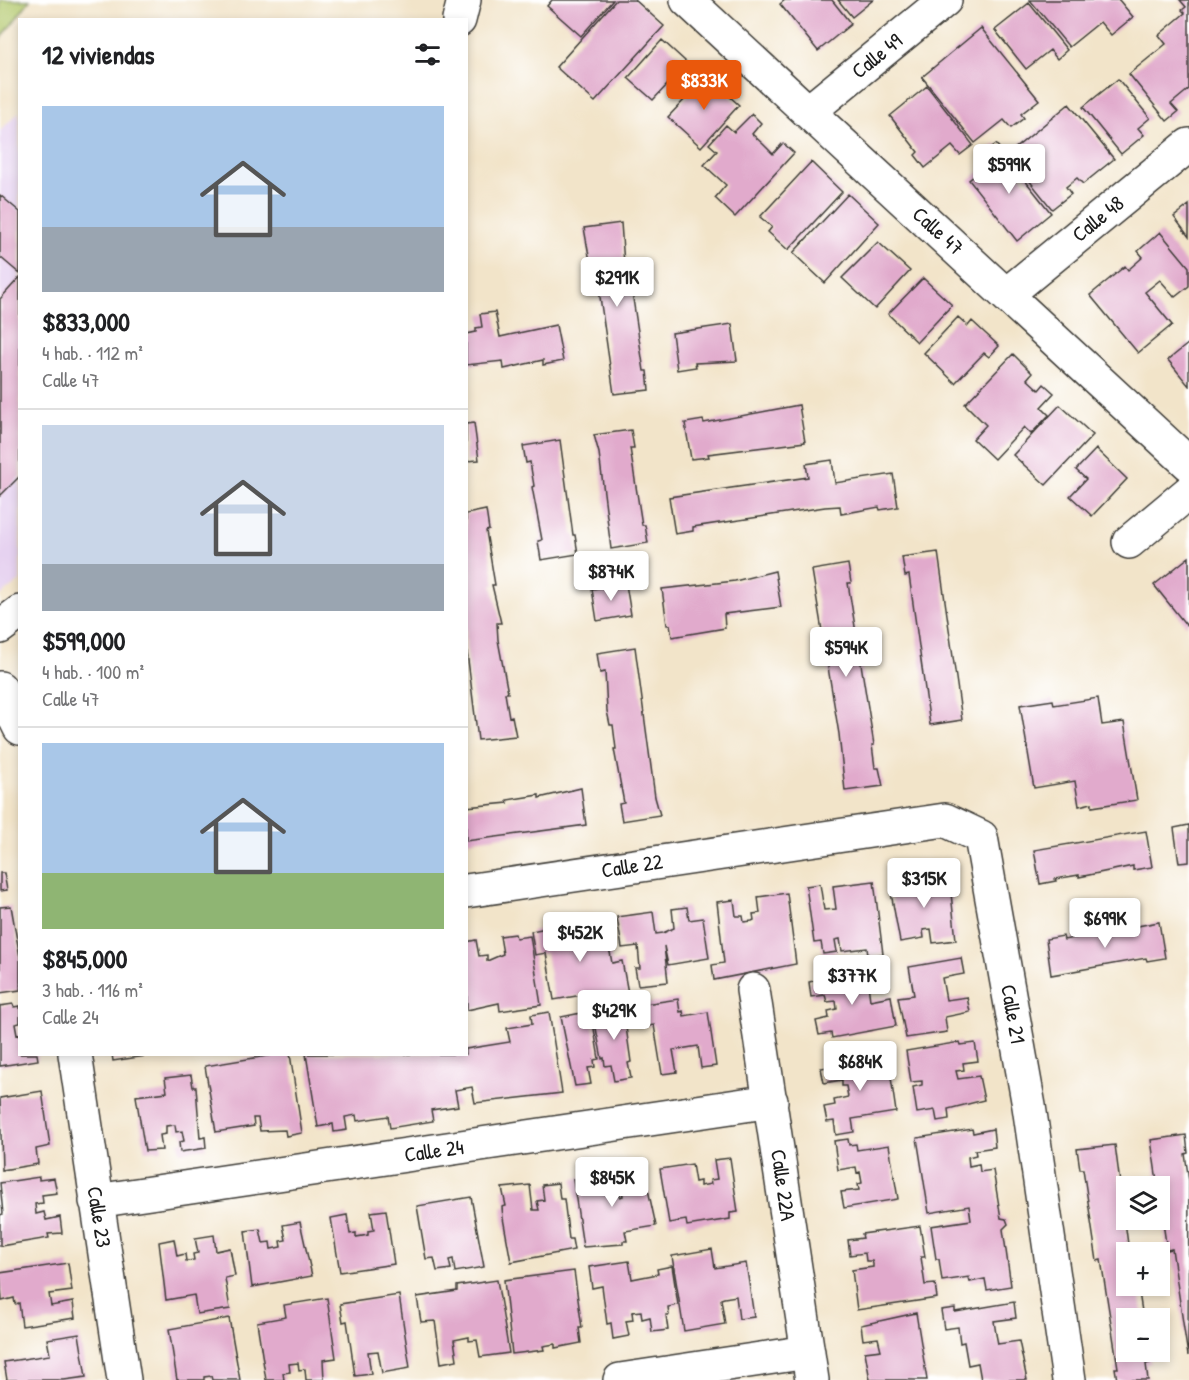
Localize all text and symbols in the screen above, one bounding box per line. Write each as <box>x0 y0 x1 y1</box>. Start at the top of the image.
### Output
street label: Calle 49 <box>845 26 908 85</box>
text: 12 viviendas <box>42 37 154 72</box>
icon: filters <box>411 38 444 71</box>
pin: $833K <box>662 60 746 111</box>
text: $833K <box>680 66 728 93</box>
pin: $599K <box>967 144 1051 195</box>
icon: home <box>189 145 297 253</box>
text: $599K <box>987 150 1031 177</box>
street label: Calle 48 <box>1066 189 1130 248</box>
street label: Calle 47 <box>906 200 970 262</box>
pin: $291K <box>575 257 659 308</box>
text: $291K <box>595 263 639 290</box>
text: $833,000 <box>42 304 130 339</box>
text: 4 hab. · 112 m² <box>42 339 143 366</box>
text: Calle 47 <box>42 366 99 393</box>
icon: home <box>189 464 297 572</box>
pin: $874K <box>569 551 653 602</box>
text: $874K <box>588 557 634 584</box>
text: $599,000 <box>42 623 125 658</box>
pin: $594K <box>804 627 888 678</box>
text: $594K <box>824 633 868 660</box>
text: 4 hab. · 100 m² <box>42 658 144 685</box>
text: Calle 47 <box>42 685 99 712</box>
icon: home <box>189 782 297 890</box>
street label: Calle 22 <box>599 846 665 885</box>
pin: $315K <box>882 858 966 909</box>
text: $315K <box>901 864 947 891</box>
pin: $699K <box>1063 898 1147 949</box>
text: $699K <box>1083 904 1127 931</box>
pin: $452K <box>538 912 622 963</box>
text: $452K <box>557 918 603 945</box>
text: $845,000 <box>42 941 127 976</box>
pin: $377K <box>810 955 894 1006</box>
text: $377K <box>827 961 877 988</box>
text: 3 hab. · 116 m² <box>42 976 143 1003</box>
street label: Calle 21 <box>994 982 1033 1046</box>
pin: $429K <box>572 990 656 1041</box>
text: $429K <box>592 996 636 1023</box>
text: Calle 24 <box>42 1003 99 1030</box>
pin: $684K <box>818 1041 902 1092</box>
text: $684K <box>838 1047 882 1074</box>
street label: Calle 24 <box>402 1132 466 1169</box>
street label: Calle 22A <box>764 1147 803 1223</box>
pin: $845K <box>570 1157 654 1208</box>
text: $845K <box>589 1163 635 1190</box>
map controls <box>1116 1176 1170 1362</box>
button: layers <box>1116 1176 1170 1230</box>
street label: Calle 23 <box>80 1184 119 1249</box>
button: + <box>1116 1242 1170 1296</box>
button: − <box>1116 1308 1170 1362</box>

